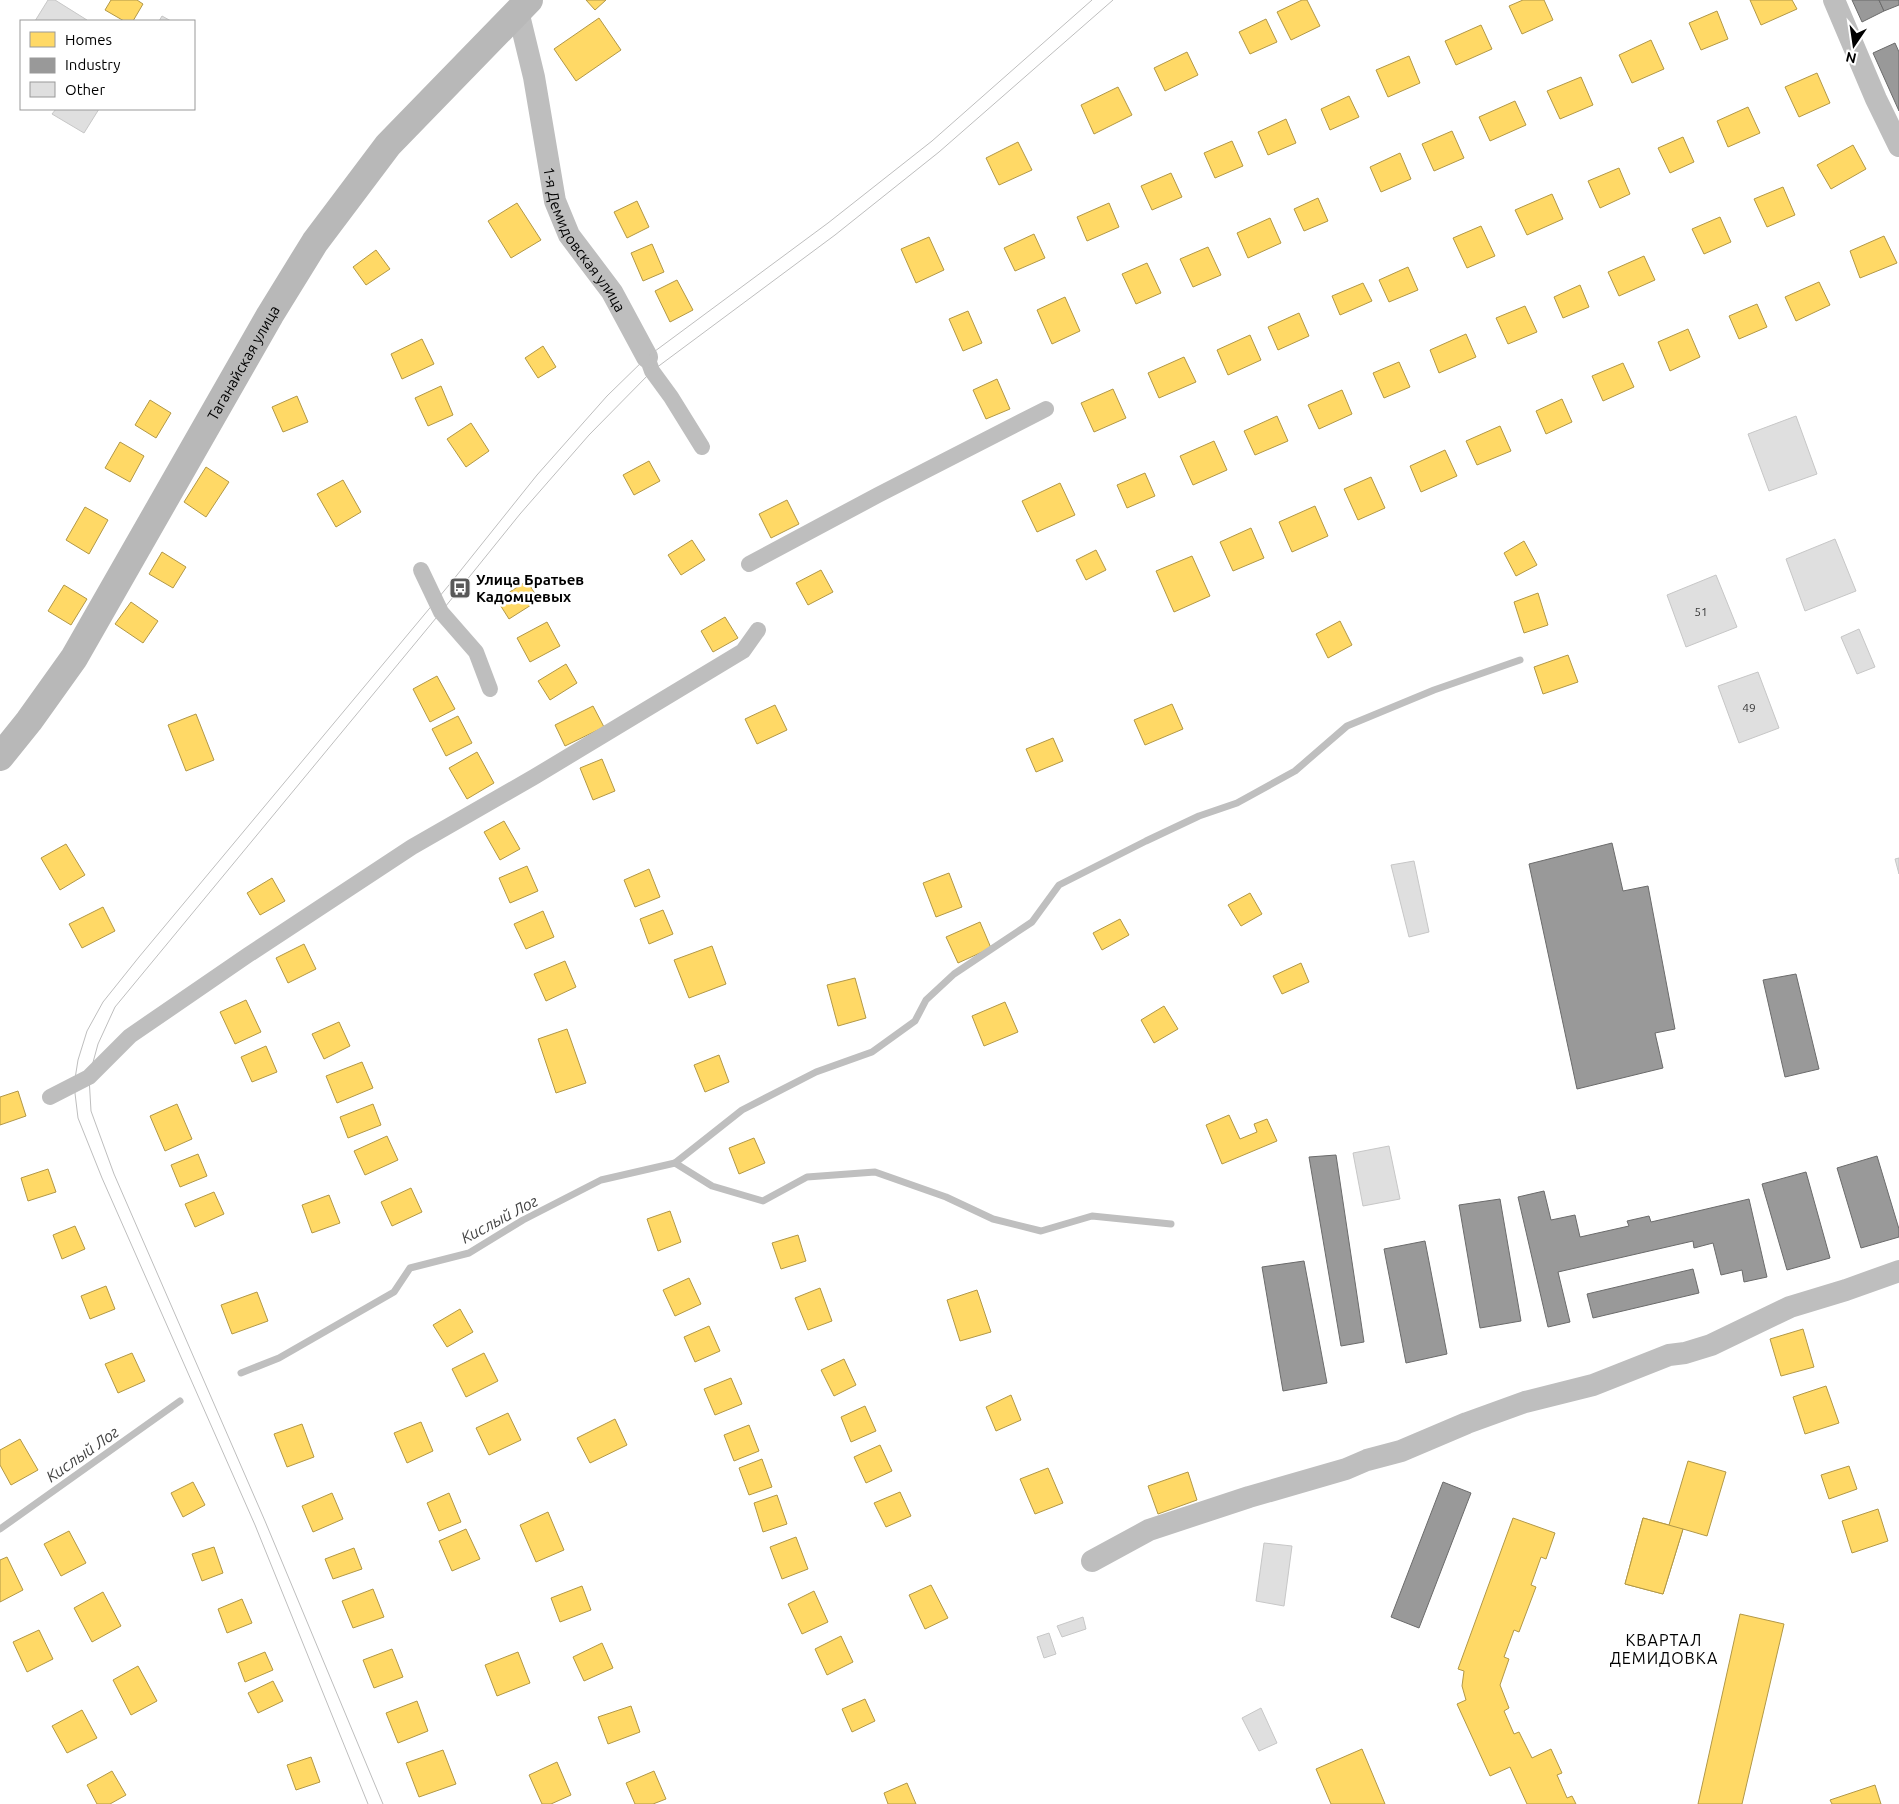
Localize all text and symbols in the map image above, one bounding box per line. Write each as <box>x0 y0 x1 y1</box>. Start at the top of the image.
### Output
legend <box>20 20 195 110</box>
north arrow <box>1829 20 1879 70</box>
text: Homes <box>65 31 112 48</box>
text: N <box>1844 49 1858 67</box>
text: Industry <box>65 56 120 73</box>
text: Other <box>65 81 105 98</box>
street label: 1-я Демидовская улица <box>541 165 629 315</box>
street label: Таганайская улица <box>203 302 283 423</box>
place label: Улица Братьев Кадомцевых <box>476 571 584 605</box>
bus stop icon: Улица Братьев Кадомцевых <box>448 576 472 600</box>
house number: 51 <box>1694 605 1708 618</box>
house number: 49 <box>1742 701 1756 714</box>
water label: Кислый Лог <box>458 1191 541 1247</box>
water label: Кислый Лог <box>42 1422 122 1486</box>
district label: КВАРТАЛ ДЕМИДОВКА <box>1610 1631 1718 1667</box>

